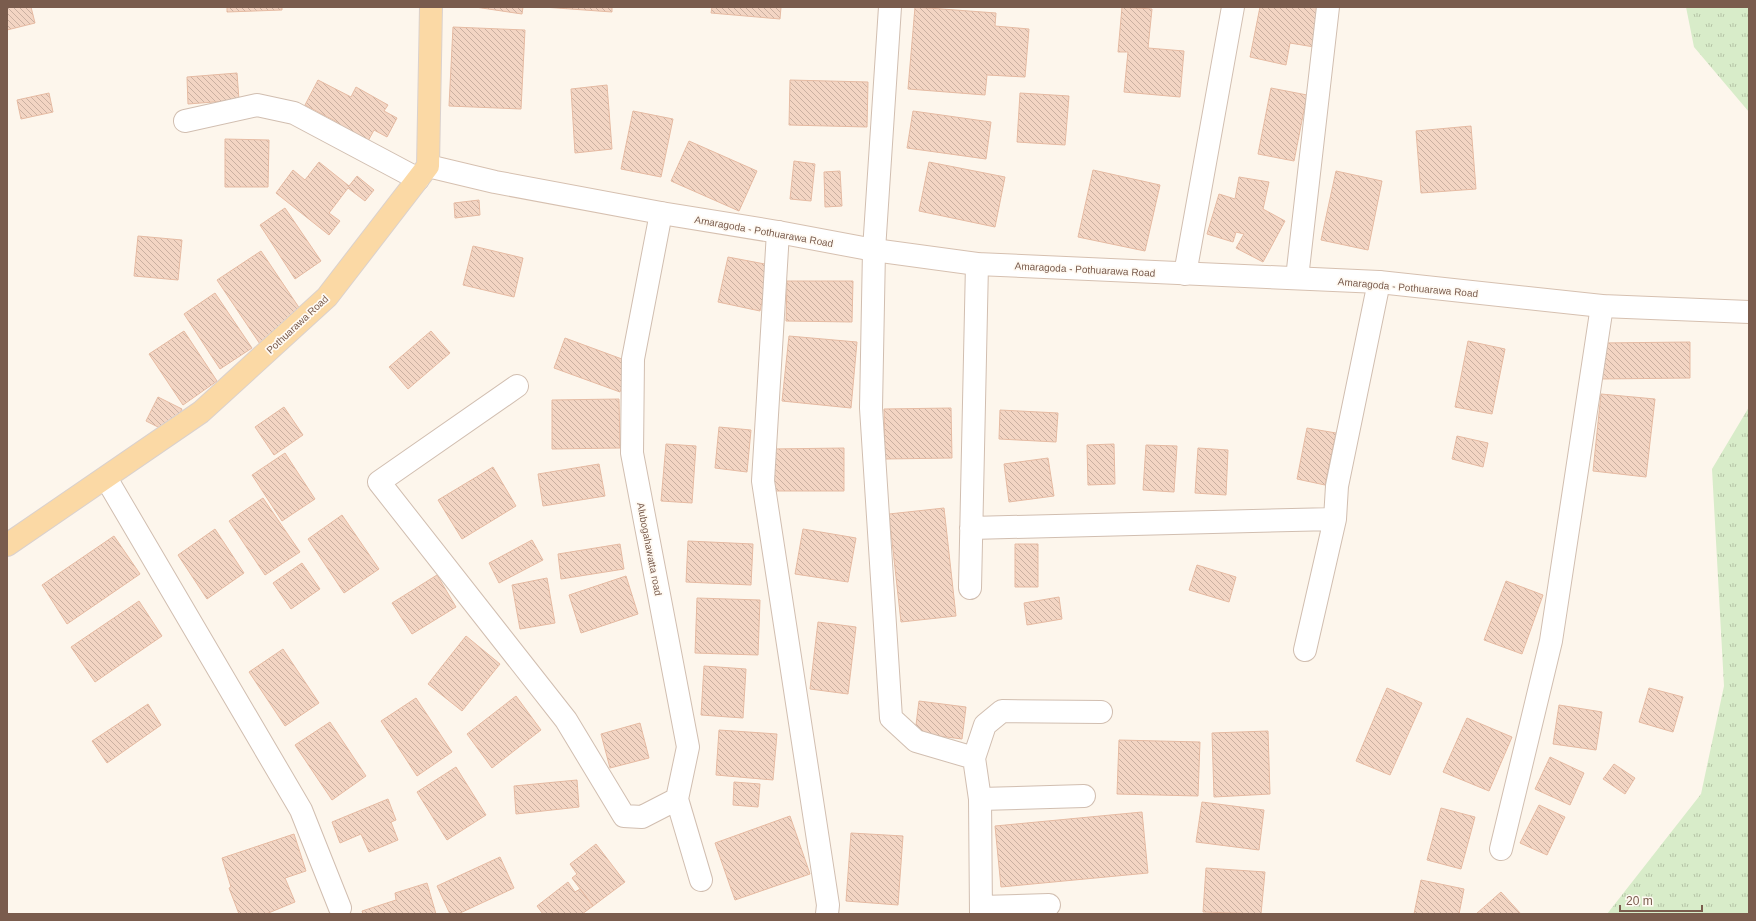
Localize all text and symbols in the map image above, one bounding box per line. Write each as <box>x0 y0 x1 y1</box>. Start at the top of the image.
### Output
street label: Amaragoda - Pothuarawa Road <box>694 214 834 249</box>
street label: Amaragoda - Pothuarawa Road <box>1014 260 1155 279</box>
street label: Amaragoda - Pothuarawa Road <box>1337 276 1478 299</box>
street label: Pothuarawa Road <box>264 293 330 356</box>
street label: Alubogahawatta road <box>635 502 664 597</box>
scale bar <box>1620 887 1702 913</box>
text: 20 m <box>1626 894 1653 908</box>

